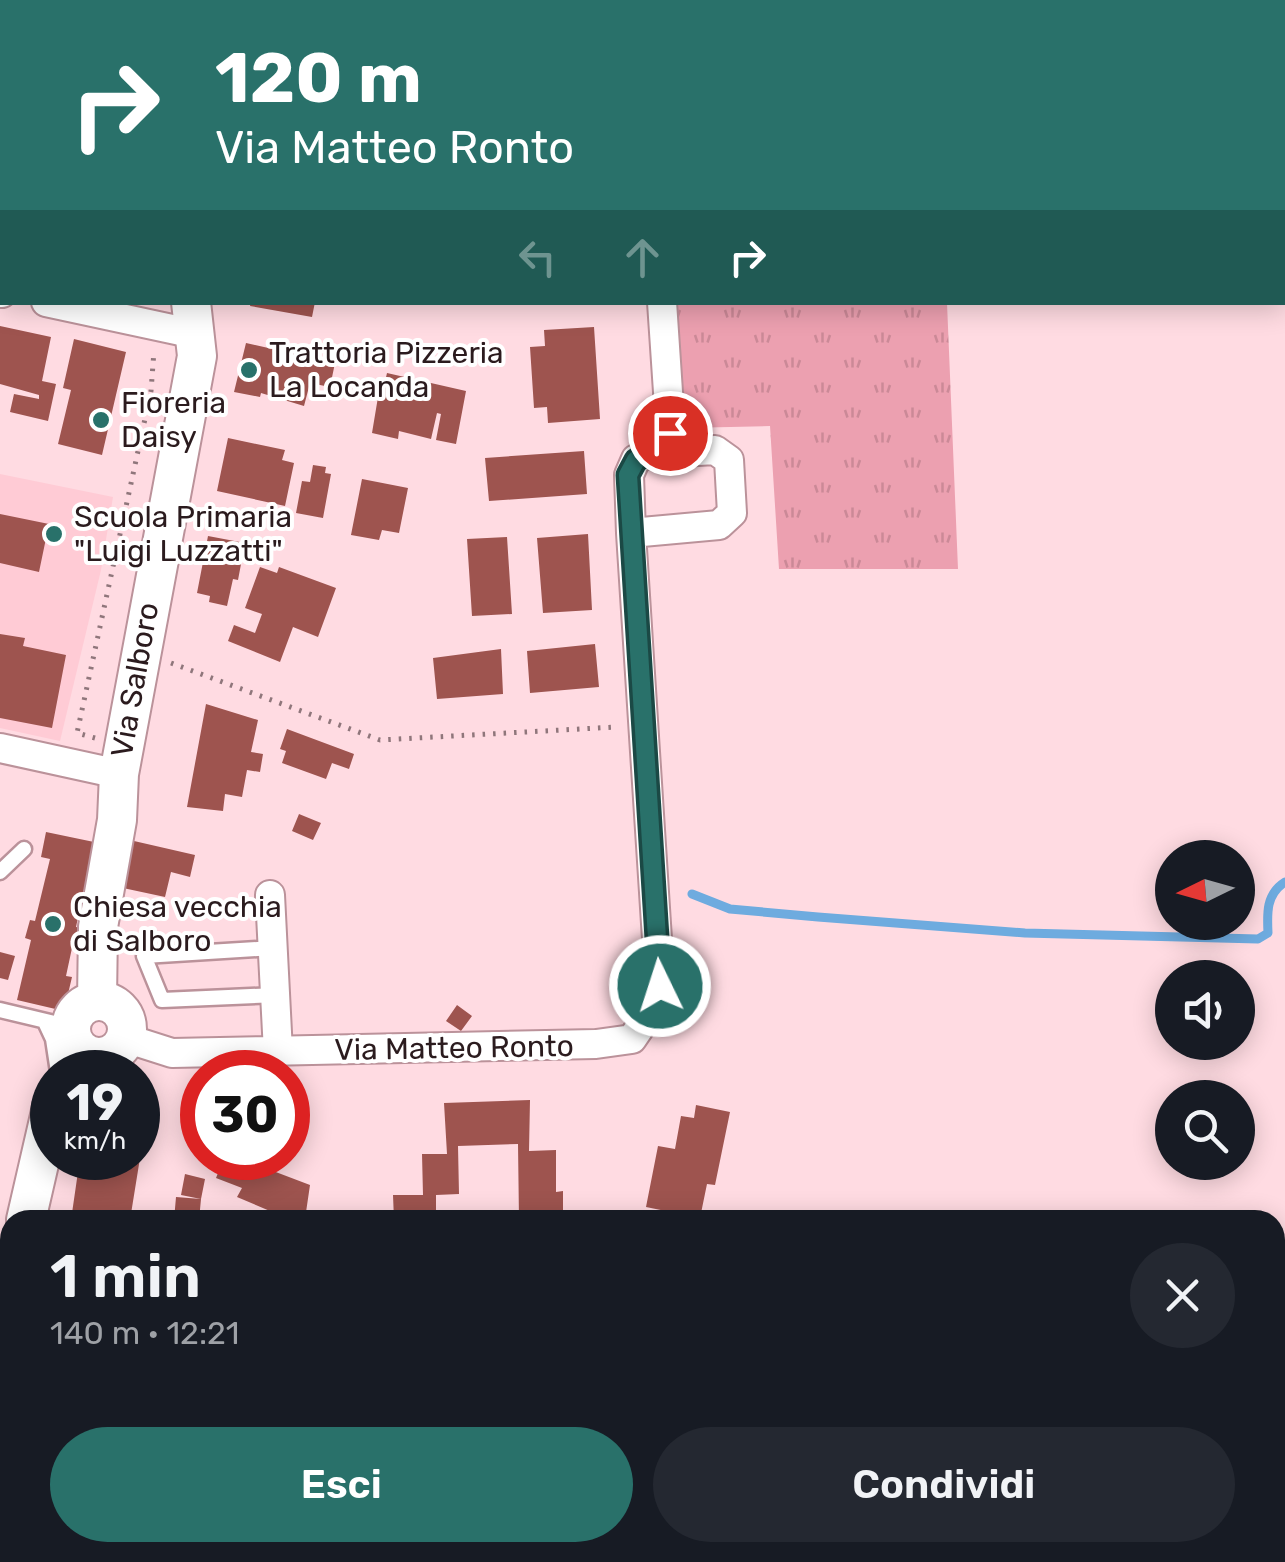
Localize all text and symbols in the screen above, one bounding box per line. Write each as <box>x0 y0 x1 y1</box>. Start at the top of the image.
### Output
text: 120 m <box>215 37 422 120</box>
icon: right <box>50 40 180 170</box>
text: Via Matteo Ronto <box>215 121 574 174</box>
icon: left <box>510 230 565 285</box>
icon: ahead <box>615 230 670 285</box>
icon: right <box>720 230 775 285</box>
place label: Trattoria Pizzeria La Locanda <box>269 335 504 405</box>
marker: Trattoria Pizzeria La Locanda <box>238 359 260 381</box>
place label: Fioreria Daisy <box>121 385 226 455</box>
pin <box>628 391 713 476</box>
icon: arrive <box>643 406 698 461</box>
marker: Fioreria Daisy <box>90 409 112 431</box>
place label: Scuola Primaria "Luigi Luzzatti" <box>74 499 292 569</box>
marker: Scuola Primaria "Luigi Luzzatti" <box>43 523 65 545</box>
street label: Via Salboro <box>104 600 166 760</box>
north arrow <box>1155 840 1255 940</box>
map controls <box>1155 840 1255 1180</box>
place label: Chiesa vecchia di Salboro <box>73 889 282 959</box>
marker: Chiesa vecchia di Salboro <box>42 913 64 935</box>
position arrow <box>608 934 712 1038</box>
button: sound <box>1155 960 1255 1060</box>
street label: Via Matteo Ronto <box>334 1028 574 1068</box>
speed limit sign: 30 <box>180 1050 310 1180</box>
text: 19 <box>67 1073 123 1133</box>
button: search <box>1155 1080 1255 1180</box>
text: km/h <box>64 1126 126 1155</box>
text: 1 min <box>50 1241 201 1312</box>
button: close <box>1130 1243 1235 1348</box>
text: 140 m · 12:21 <box>50 1314 240 1352</box>
button: Esci <box>50 1427 633 1542</box>
button: Condividi <box>653 1427 1235 1542</box>

